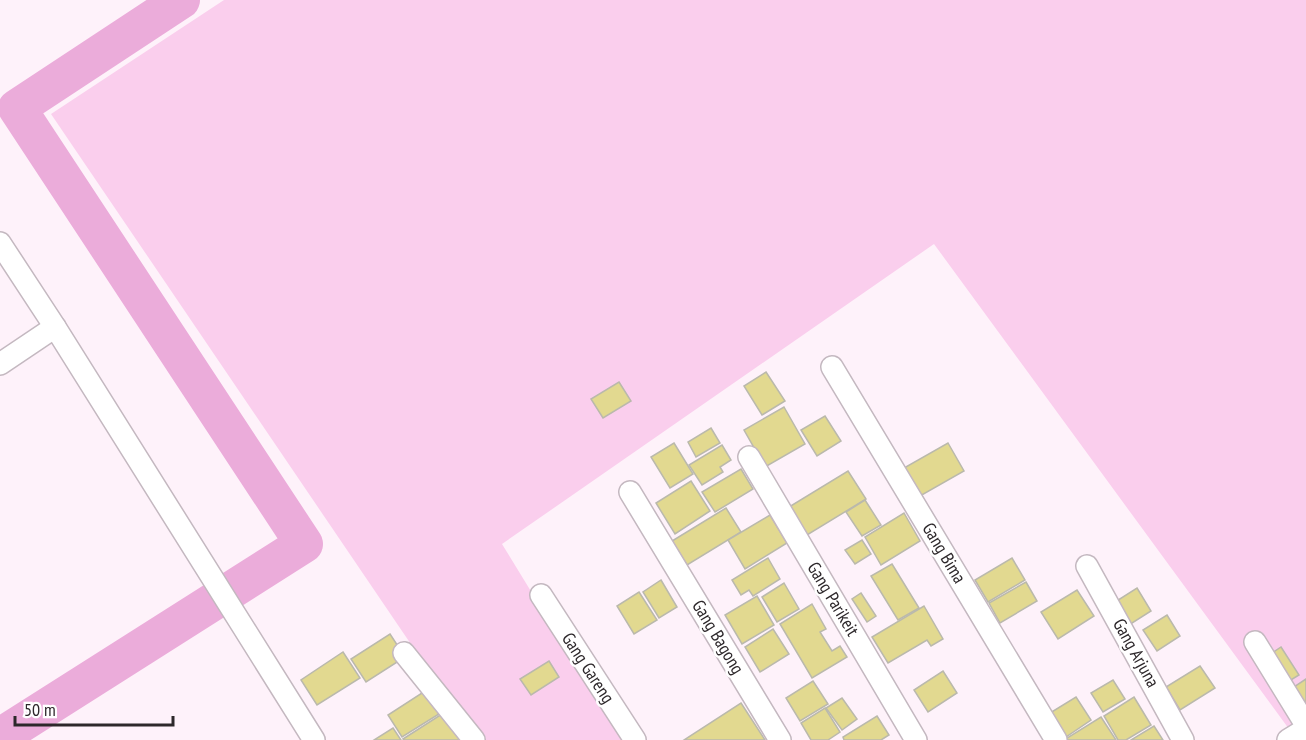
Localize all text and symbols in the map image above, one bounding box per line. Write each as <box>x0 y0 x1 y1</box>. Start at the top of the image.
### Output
street label: Gang Bima <box>917 518 972 587</box>
street label: Gang Parikeit <box>802 558 865 640</box>
street label: Gang Bagong <box>687 595 750 678</box>
street label: Gang Arjuna <box>1108 614 1165 691</box>
street label: Gang Gareng <box>557 628 620 707</box>
scale bar <box>15 689 172 727</box>
text: 50 m <box>24 698 56 721</box>

